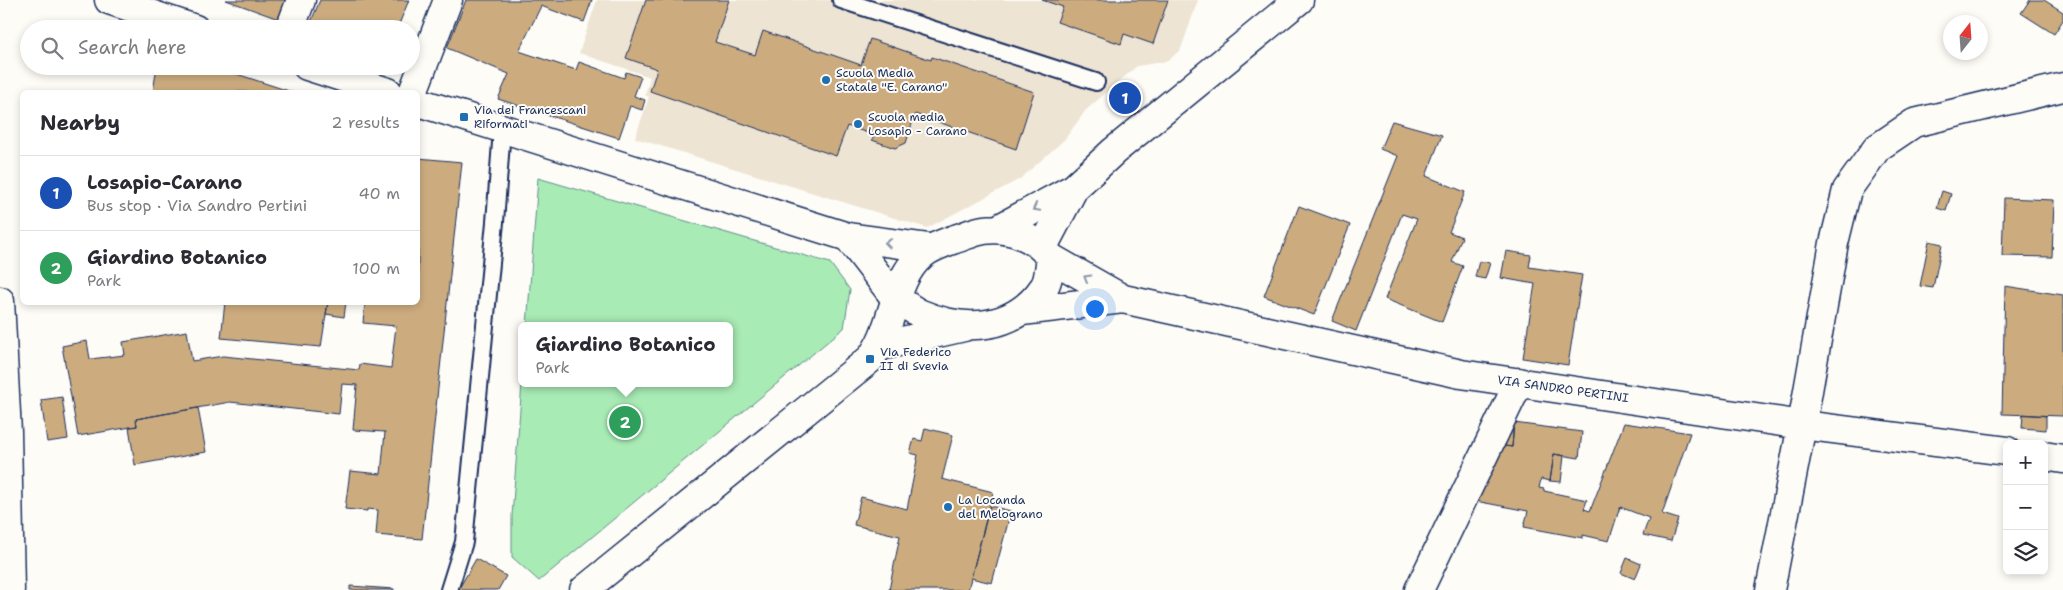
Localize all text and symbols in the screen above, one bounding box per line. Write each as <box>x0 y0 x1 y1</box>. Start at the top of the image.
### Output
north arrow <box>1943 15 1988 60</box>
search box <box>20 20 420 75</box>
icon: search <box>38 34 66 62</box>
text: Search here <box>78 35 187 60</box>
place label: Scuola Media Statale "E. Carano" <box>836 65 947 95</box>
marker: Scuola Media Statale "E. Carano" <box>820 74 832 86</box>
pin: 1 <box>1109 79 1141 117</box>
place label: Via dei Francescani Riformati <box>474 102 586 132</box>
text: Nearby <box>40 109 120 137</box>
place label: Scuola media Losapio - Carano <box>868 109 967 139</box>
marker: Via dei Francescani Riformati <box>458 111 470 123</box>
text: 2 results <box>331 112 400 133</box>
marker: Scuola media Losapio - Carano <box>852 118 864 130</box>
text: Losapio-Carano <box>87 170 242 195</box>
text: 1 <box>52 183 60 204</box>
text: 40 m <box>358 183 400 204</box>
text: Bus stop · Via Sandro Pertini <box>87 195 307 216</box>
one-way arrow <box>1032 202 1041 212</box>
one-way arrow <box>884 238 893 248</box>
text: Giardino Botanico <box>87 245 267 270</box>
text: 2 <box>50 258 62 279</box>
text: 100 m <box>352 258 400 279</box>
text: Park <box>87 270 121 291</box>
one-way arrow <box>1084 275 1093 285</box>
your location <box>1082 296 1108 322</box>
popup <box>518 322 733 387</box>
text: Giardino Botanico <box>535 332 716 357</box>
place label: Via Federico II di Svevia <box>880 344 951 374</box>
marker: Via Federico II di Svevia <box>864 353 876 365</box>
text: Park <box>535 357 570 378</box>
street label: VIA SANDRO PERTINI <box>1496 372 1630 406</box>
pin: 2 <box>609 403 641 441</box>
map controls <box>2003 440 2048 575</box>
button: + <box>2003 440 2048 485</box>
button: − <box>2003 485 2048 530</box>
place label: La Locanda del Melograno <box>958 492 1043 522</box>
marker: La Locanda del Melograno <box>942 501 954 513</box>
button: layers <box>2003 530 2048 575</box>

